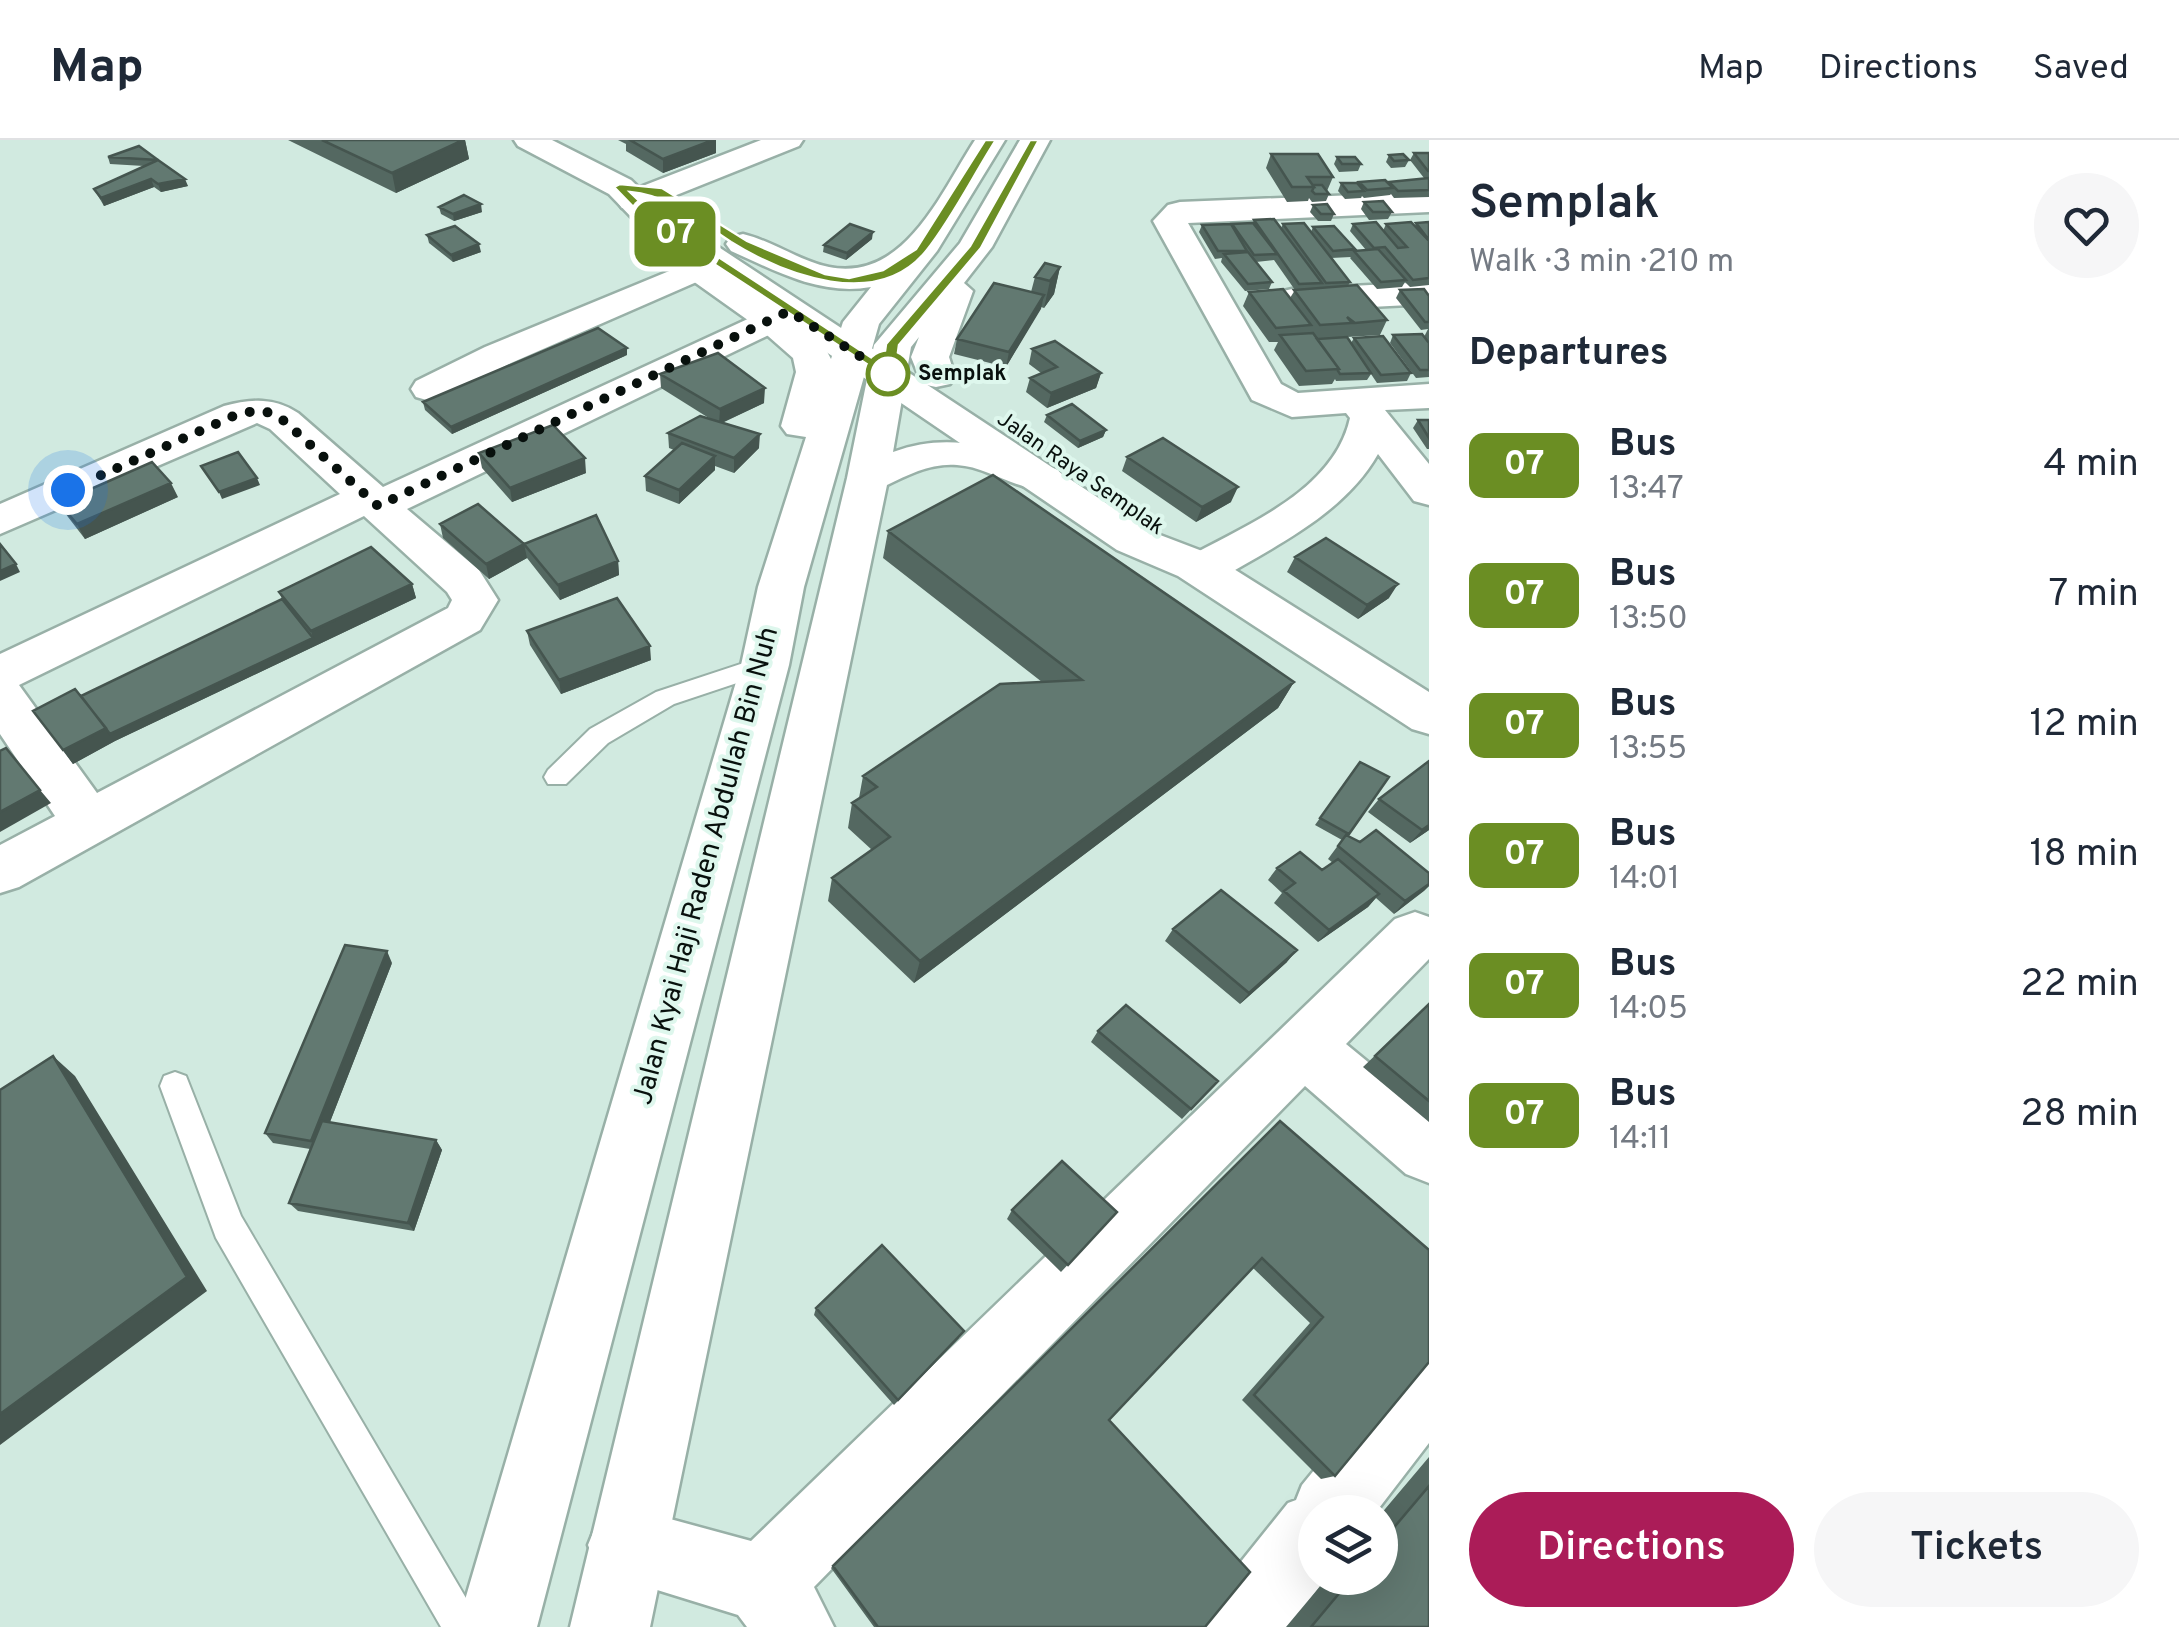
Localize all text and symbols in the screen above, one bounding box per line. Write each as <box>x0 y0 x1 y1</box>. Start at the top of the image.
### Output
text: Map <box>50 39 144 99</box>
text: Map <box>1698 47 1764 91</box>
text: Directions <box>1819 47 1978 91</box>
text: Saved <box>2033 47 2129 91</box>
button: heart <box>2034 173 2139 278</box>
text: Semplak <box>1469 175 1660 235</box>
line badge: 07 <box>630 202 720 266</box>
text: 07 <box>654 212 696 256</box>
text: Walk · 3 min · 210 m <box>1469 243 1734 283</box>
text: Departures <box>1469 330 1669 379</box>
marker: Semplak <box>867 353 909 395</box>
place label: Semplak <box>918 361 1007 388</box>
street label: Jalan Raya Semplak <box>991 406 1169 542</box>
text: Bus <box>1609 421 1676 470</box>
text: 4 min <box>2043 441 2139 490</box>
text: 07 <box>1503 443 1545 487</box>
your location <box>43 465 93 515</box>
text: 13:47 <box>1609 470 1684 510</box>
text: Bus <box>1609 551 1676 600</box>
text: 7 min <box>2049 571 2139 620</box>
text: 07 <box>1503 573 1545 617</box>
text: 13:50 <box>1609 600 1688 640</box>
street label: Jalan Kyai Haji Raden Abdullah Bin Nuh <box>626 623 788 1109</box>
text: Bus <box>1609 681 1676 730</box>
text: 12 min <box>2029 701 2139 750</box>
text: 07 <box>1503 703 1545 747</box>
text: 13:55 <box>1609 730 1687 770</box>
text: Bus <box>1609 811 1676 860</box>
text: 18 min <box>2029 831 2139 880</box>
text: 07 <box>1503 833 1545 877</box>
text: 14:01 <box>1609 860 1680 900</box>
text: Bus <box>1609 941 1676 990</box>
text: 22 min <box>2020 961 2139 1010</box>
text: 07 <box>1503 963 1545 1007</box>
text: 14:05 <box>1609 990 1688 1030</box>
text: Bus <box>1609 1071 1676 1120</box>
text: 28 min <box>2020 1091 2139 1140</box>
text: 07 <box>1503 1093 1545 1137</box>
text: 14:11 <box>1609 1120 1671 1160</box>
button: Directions <box>1469 1492 1794 1607</box>
button: Tickets <box>1814 1492 2139 1607</box>
map controls <box>1298 1495 1398 1595</box>
button: layers <box>1298 1495 1398 1595</box>

